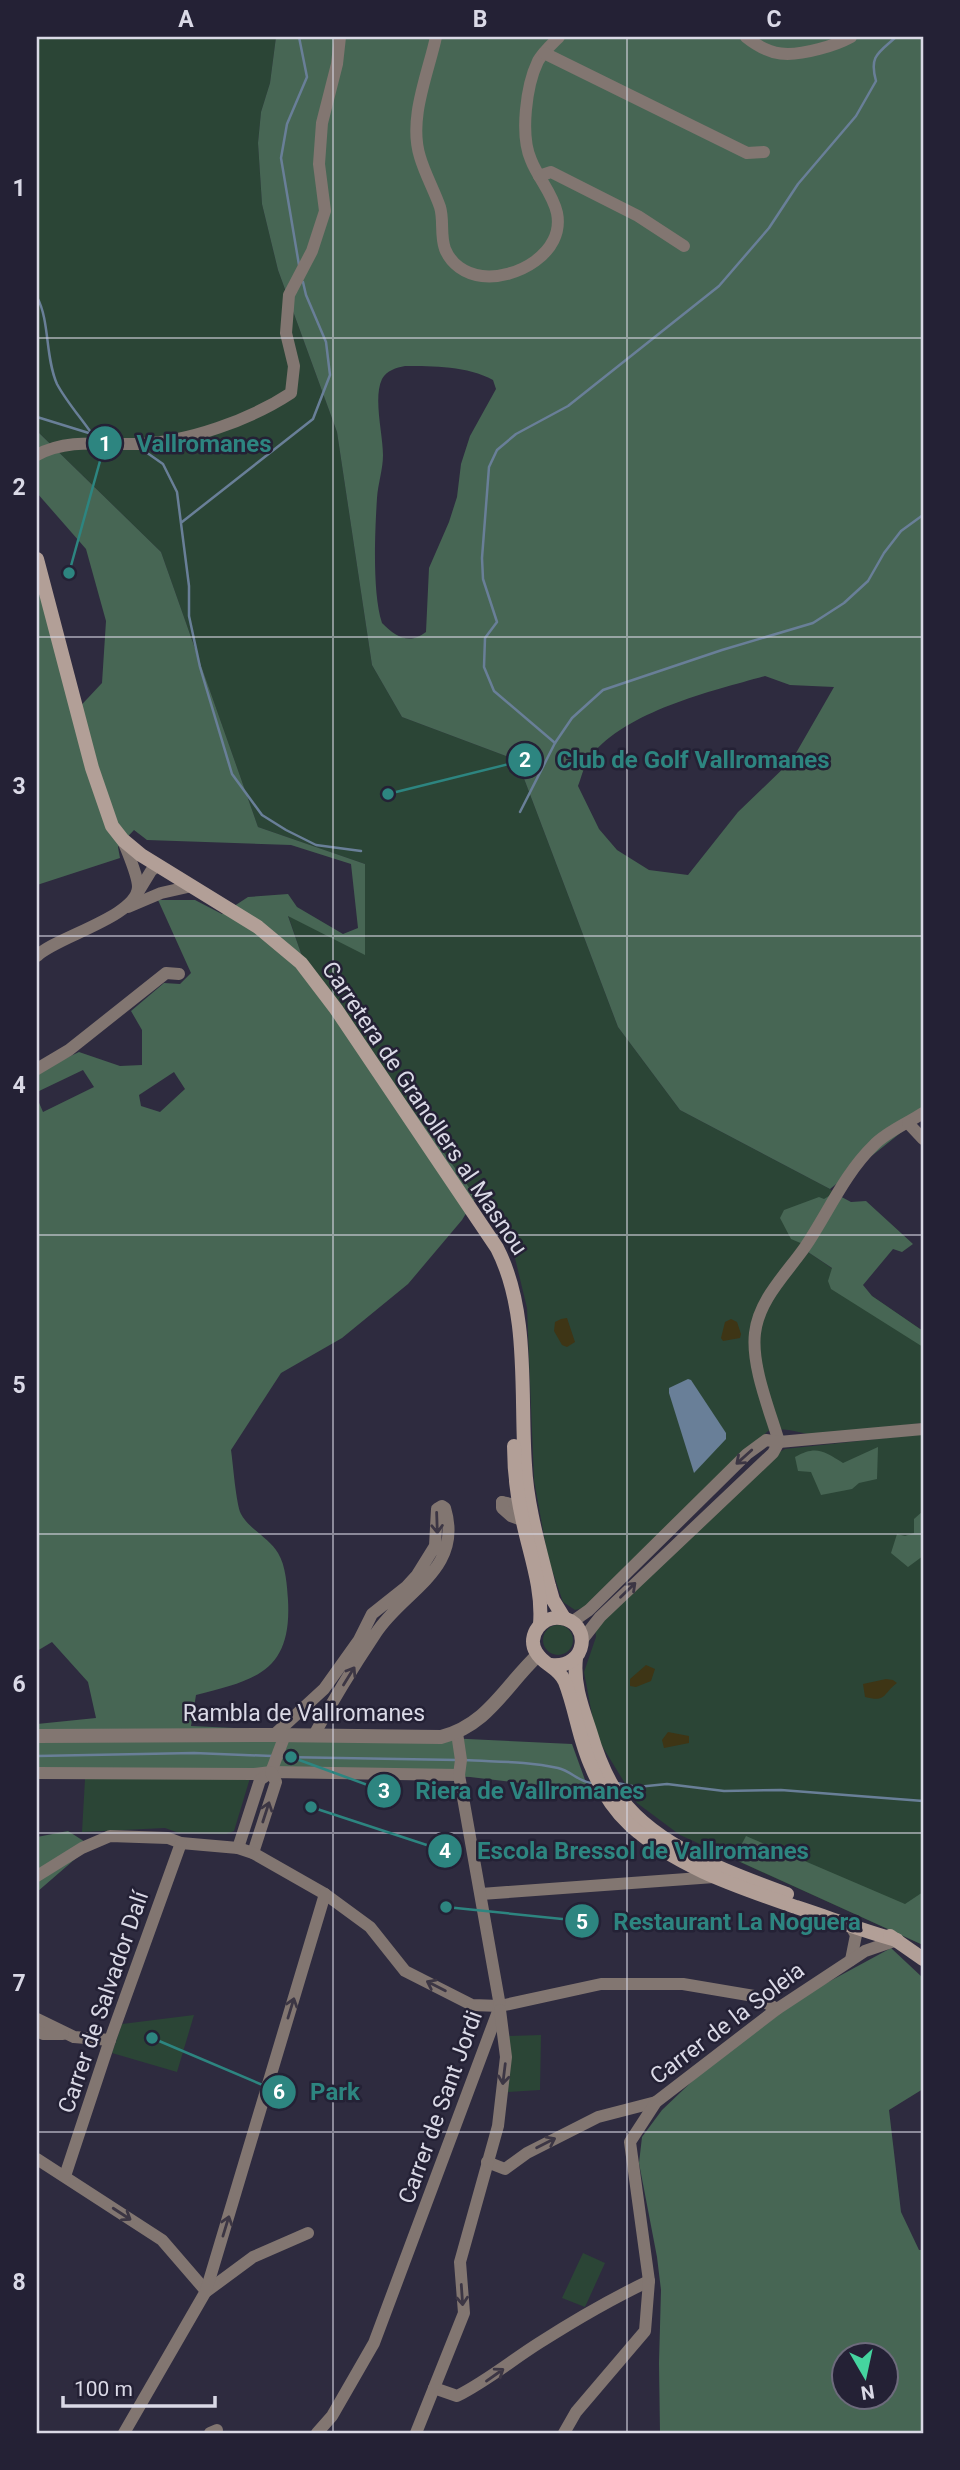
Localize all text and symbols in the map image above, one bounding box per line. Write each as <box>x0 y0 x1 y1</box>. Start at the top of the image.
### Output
text: A <box>178 6 194 33</box>
text: B <box>473 6 487 33</box>
text: C <box>766 6 782 33</box>
text: 1 <box>12 175 26 202</box>
callout: Vallromanes <box>88 421 286 466</box>
text: Vallromanes <box>136 430 272 458</box>
text: 1 <box>99 432 111 456</box>
text: 2 <box>12 474 26 501</box>
callout: Club de Golf Vallromanes <box>508 738 844 783</box>
text: Club de Golf Vallromanes <box>556 746 830 774</box>
text: 2 <box>519 748 531 772</box>
text: 3 <box>12 773 26 800</box>
street label: Carretera de Granollers al Masnou <box>316 956 533 1260</box>
text: 4 <box>12 1072 26 1099</box>
text: 5 <box>12 1372 26 1399</box>
one-way arrow <box>735 1449 753 1465</box>
one-way arrow <box>430 1511 443 1534</box>
one-way arrow <box>620 1581 637 1598</box>
one-way arrow <box>342 1667 356 1687</box>
text: 6 <box>12 1671 26 1698</box>
street label: Rambla de Vallromanes <box>183 1700 425 1727</box>
callout: Riera de Vallromanes <box>367 1768 659 1813</box>
text: Riera de Vallromanes <box>415 1777 645 1805</box>
text: 3 <box>378 1779 390 1803</box>
one-way arrow <box>260 1801 273 1823</box>
callout: Escola Bressol de Vallromanes <box>428 1828 823 1873</box>
text: Escola Bressol de Vallromanes <box>477 1837 809 1865</box>
text: 4 <box>439 1839 451 1863</box>
street label: Carrer de Salvador Dalí <box>53 1886 155 2117</box>
callout: Restaurant La Noguera <box>564 1899 875 1944</box>
text: Restaurant La Noguera <box>613 1908 861 1936</box>
text: 5 <box>576 1910 588 1934</box>
street label: Carrer de la Soleia <box>645 1957 810 2090</box>
text: 7 <box>12 1970 26 1997</box>
one-way arrow <box>426 1979 447 1993</box>
one-way arrow <box>285 1997 298 2019</box>
street label: Carrer de Sant Jordi <box>393 2007 488 2207</box>
one-way arrow <box>498 2062 511 2084</box>
callout: Park <box>262 2069 374 2114</box>
text: Park <box>310 2078 361 2106</box>
text: 6 <box>273 2080 285 2104</box>
one-way arrow <box>535 2136 556 2150</box>
one-way arrow <box>112 2207 132 2221</box>
one-way arrow <box>220 2215 233 2237</box>
text: 8 <box>12 2269 26 2296</box>
one-way arrow <box>456 2283 469 2306</box>
north arrow <box>830 2340 900 2410</box>
scale bar <box>63 2365 215 2409</box>
one-way arrow <box>485 2367 504 2382</box>
text: 100 m <box>74 2377 133 2401</box>
text: N <box>859 2380 876 2405</box>

